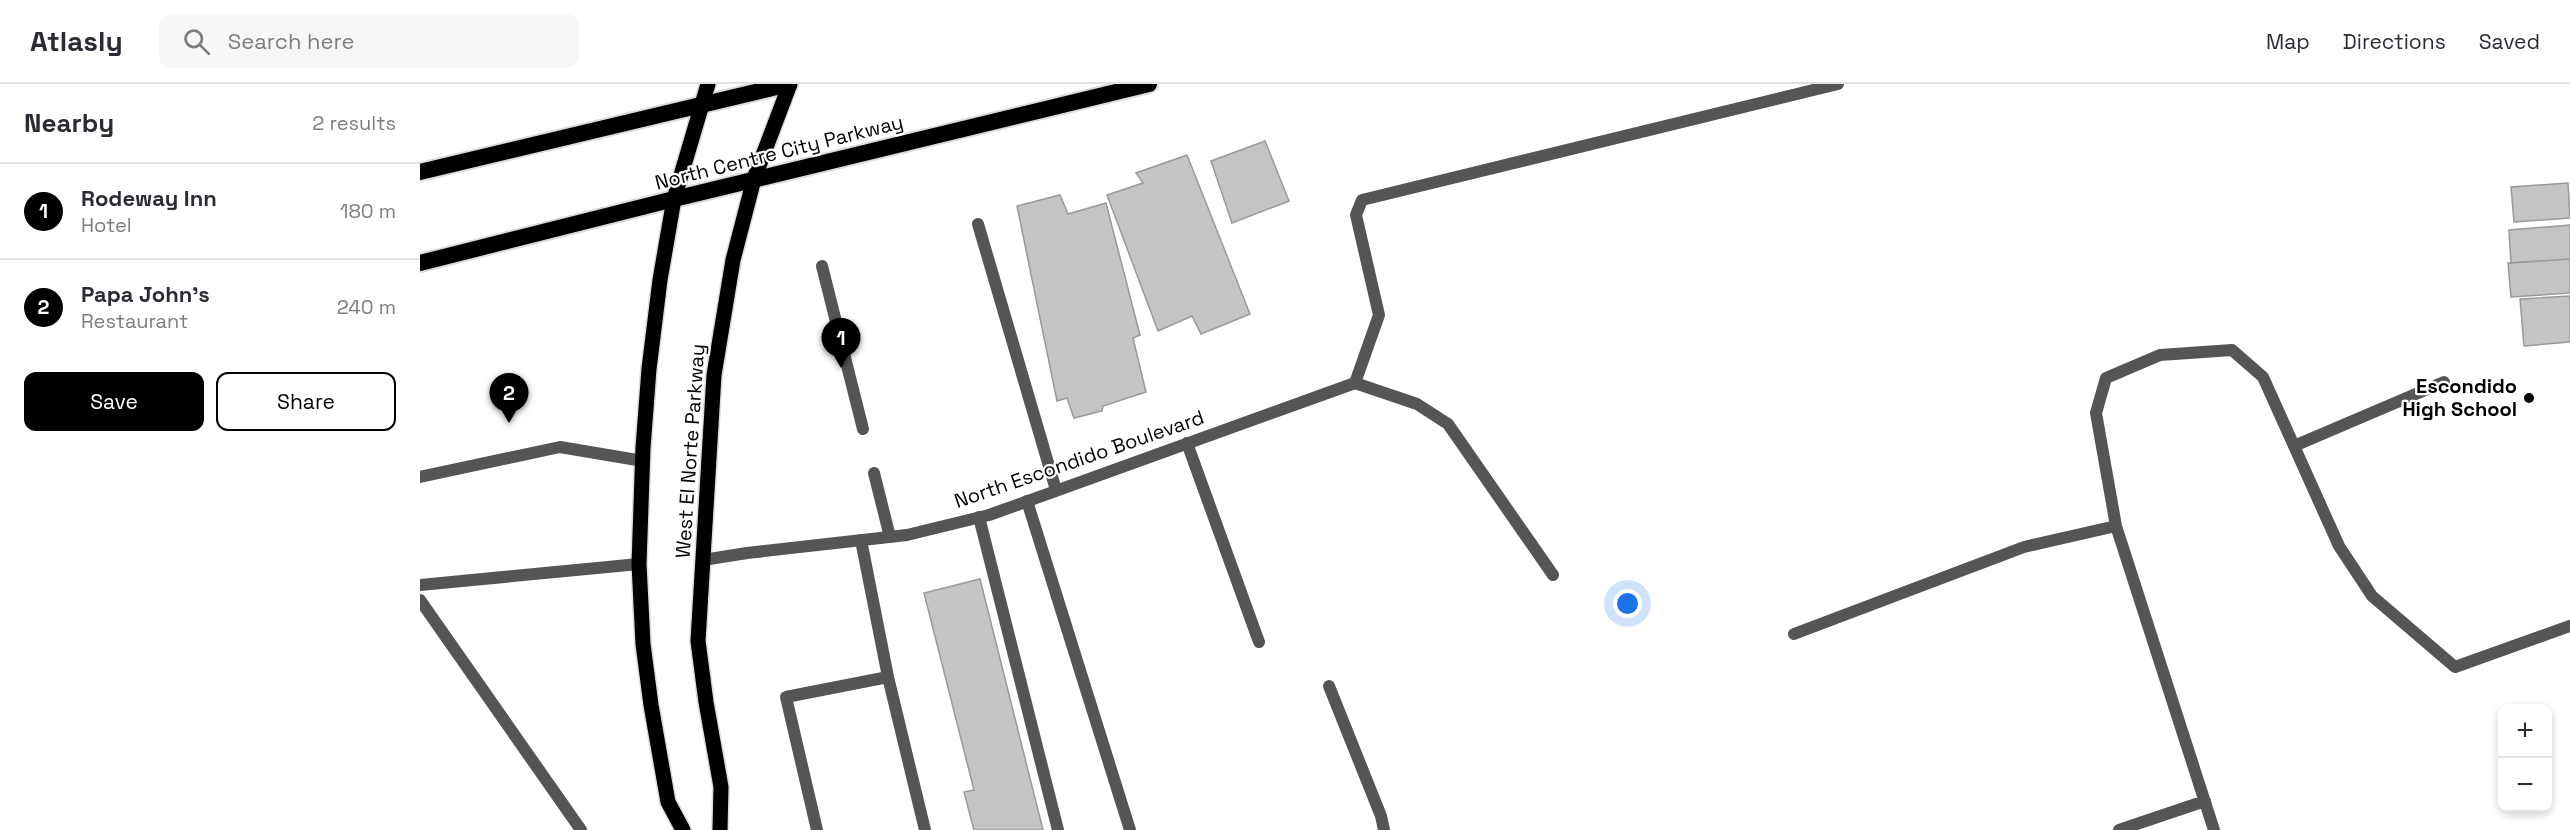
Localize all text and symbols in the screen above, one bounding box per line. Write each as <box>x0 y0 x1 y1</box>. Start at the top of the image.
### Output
search box <box>159 14 579 68</box>
text: Atlasly <box>30 23 123 59</box>
icon: search <box>180 25 213 58</box>
text: Search here <box>228 27 354 55</box>
text: Map <box>2266 28 2310 55</box>
text: Directions <box>2343 28 2446 55</box>
text: Saved <box>2479 28 2540 55</box>
text: Nearby <box>24 106 114 140</box>
street label: North Centre City Parkway <box>652 109 906 195</box>
text: 2 results <box>312 110 396 136</box>
text: Rodeway Inn <box>81 184 217 212</box>
text: 1 <box>39 198 48 224</box>
text: 180 m <box>340 198 396 224</box>
text: Hotel <box>81 212 132 238</box>
text: Papa John's <box>81 280 210 308</box>
text: 2 <box>38 294 49 320</box>
text: 240 m <box>337 294 396 320</box>
text: Restaurant <box>81 308 188 334</box>
pin: 1 <box>822 318 860 368</box>
street label: West El Norte Parkway <box>670 343 710 559</box>
button: Save <box>24 372 204 431</box>
button: Share <box>216 372 396 431</box>
place label: Escondido High School <box>2402 373 2517 422</box>
pin: 2 <box>490 374 529 423</box>
marker: Escondido High School <box>2522 391 2536 405</box>
street label: North Escondido Boulevard <box>951 404 1207 514</box>
your location <box>1613 589 1642 618</box>
map controls <box>2498 704 2552 812</box>
button: + <box>2498 704 2552 758</box>
button: − <box>2498 758 2552 812</box>

